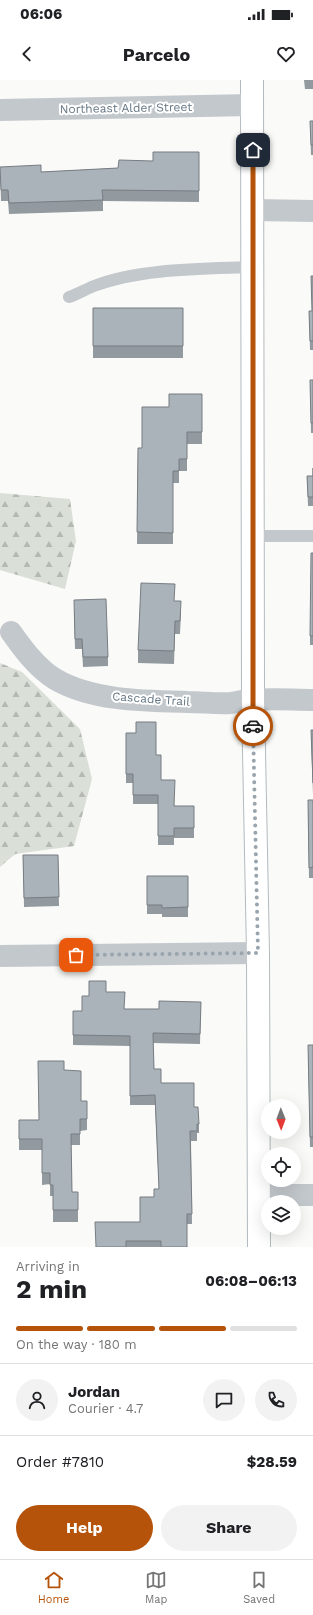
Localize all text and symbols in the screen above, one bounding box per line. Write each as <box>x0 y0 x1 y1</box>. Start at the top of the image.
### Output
text: 06:06 <box>20 5 62 23</box>
icon: back <box>16 43 38 65</box>
icon: heart <box>275 43 297 65</box>
text: Parcelo <box>123 44 190 65</box>
street label: Northeast Alder Street <box>60 100 192 116</box>
pin <box>236 133 270 167</box>
icon: home <box>242 139 264 161</box>
street label: Cascade Trail <box>112 689 191 709</box>
courier <box>233 706 273 746</box>
icon: car <box>242 715 264 737</box>
pin <box>59 938 93 972</box>
icon: bag <box>65 944 87 966</box>
north arrow <box>261 1099 301 1139</box>
map controls <box>261 1099 301 1235</box>
button: locate <box>261 1147 301 1187</box>
button: layers <box>261 1195 301 1235</box>
text: Arriving in <box>16 1259 80 1274</box>
text: 06:08–06:13 <box>205 1272 297 1290</box>
text: 2 min <box>16 1274 87 1304</box>
text: On the way · 180 m <box>16 1337 137 1352</box>
button: person <box>16 1379 58 1421</box>
button: chat <box>203 1379 245 1421</box>
button: phone <box>255 1379 297 1421</box>
text: Jordan <box>68 1383 120 1401</box>
text: Courier · 4.7 <box>68 1401 143 1416</box>
text: Order #7810 <box>16 1453 104 1471</box>
text: $28.59 <box>247 1453 297 1471</box>
button: Help <box>16 1505 153 1551</box>
button: Share <box>161 1505 297 1551</box>
tab: Home <box>38 1569 69 1606</box>
tab: Map <box>145 1569 167 1606</box>
tab: Saved <box>243 1569 275 1606</box>

